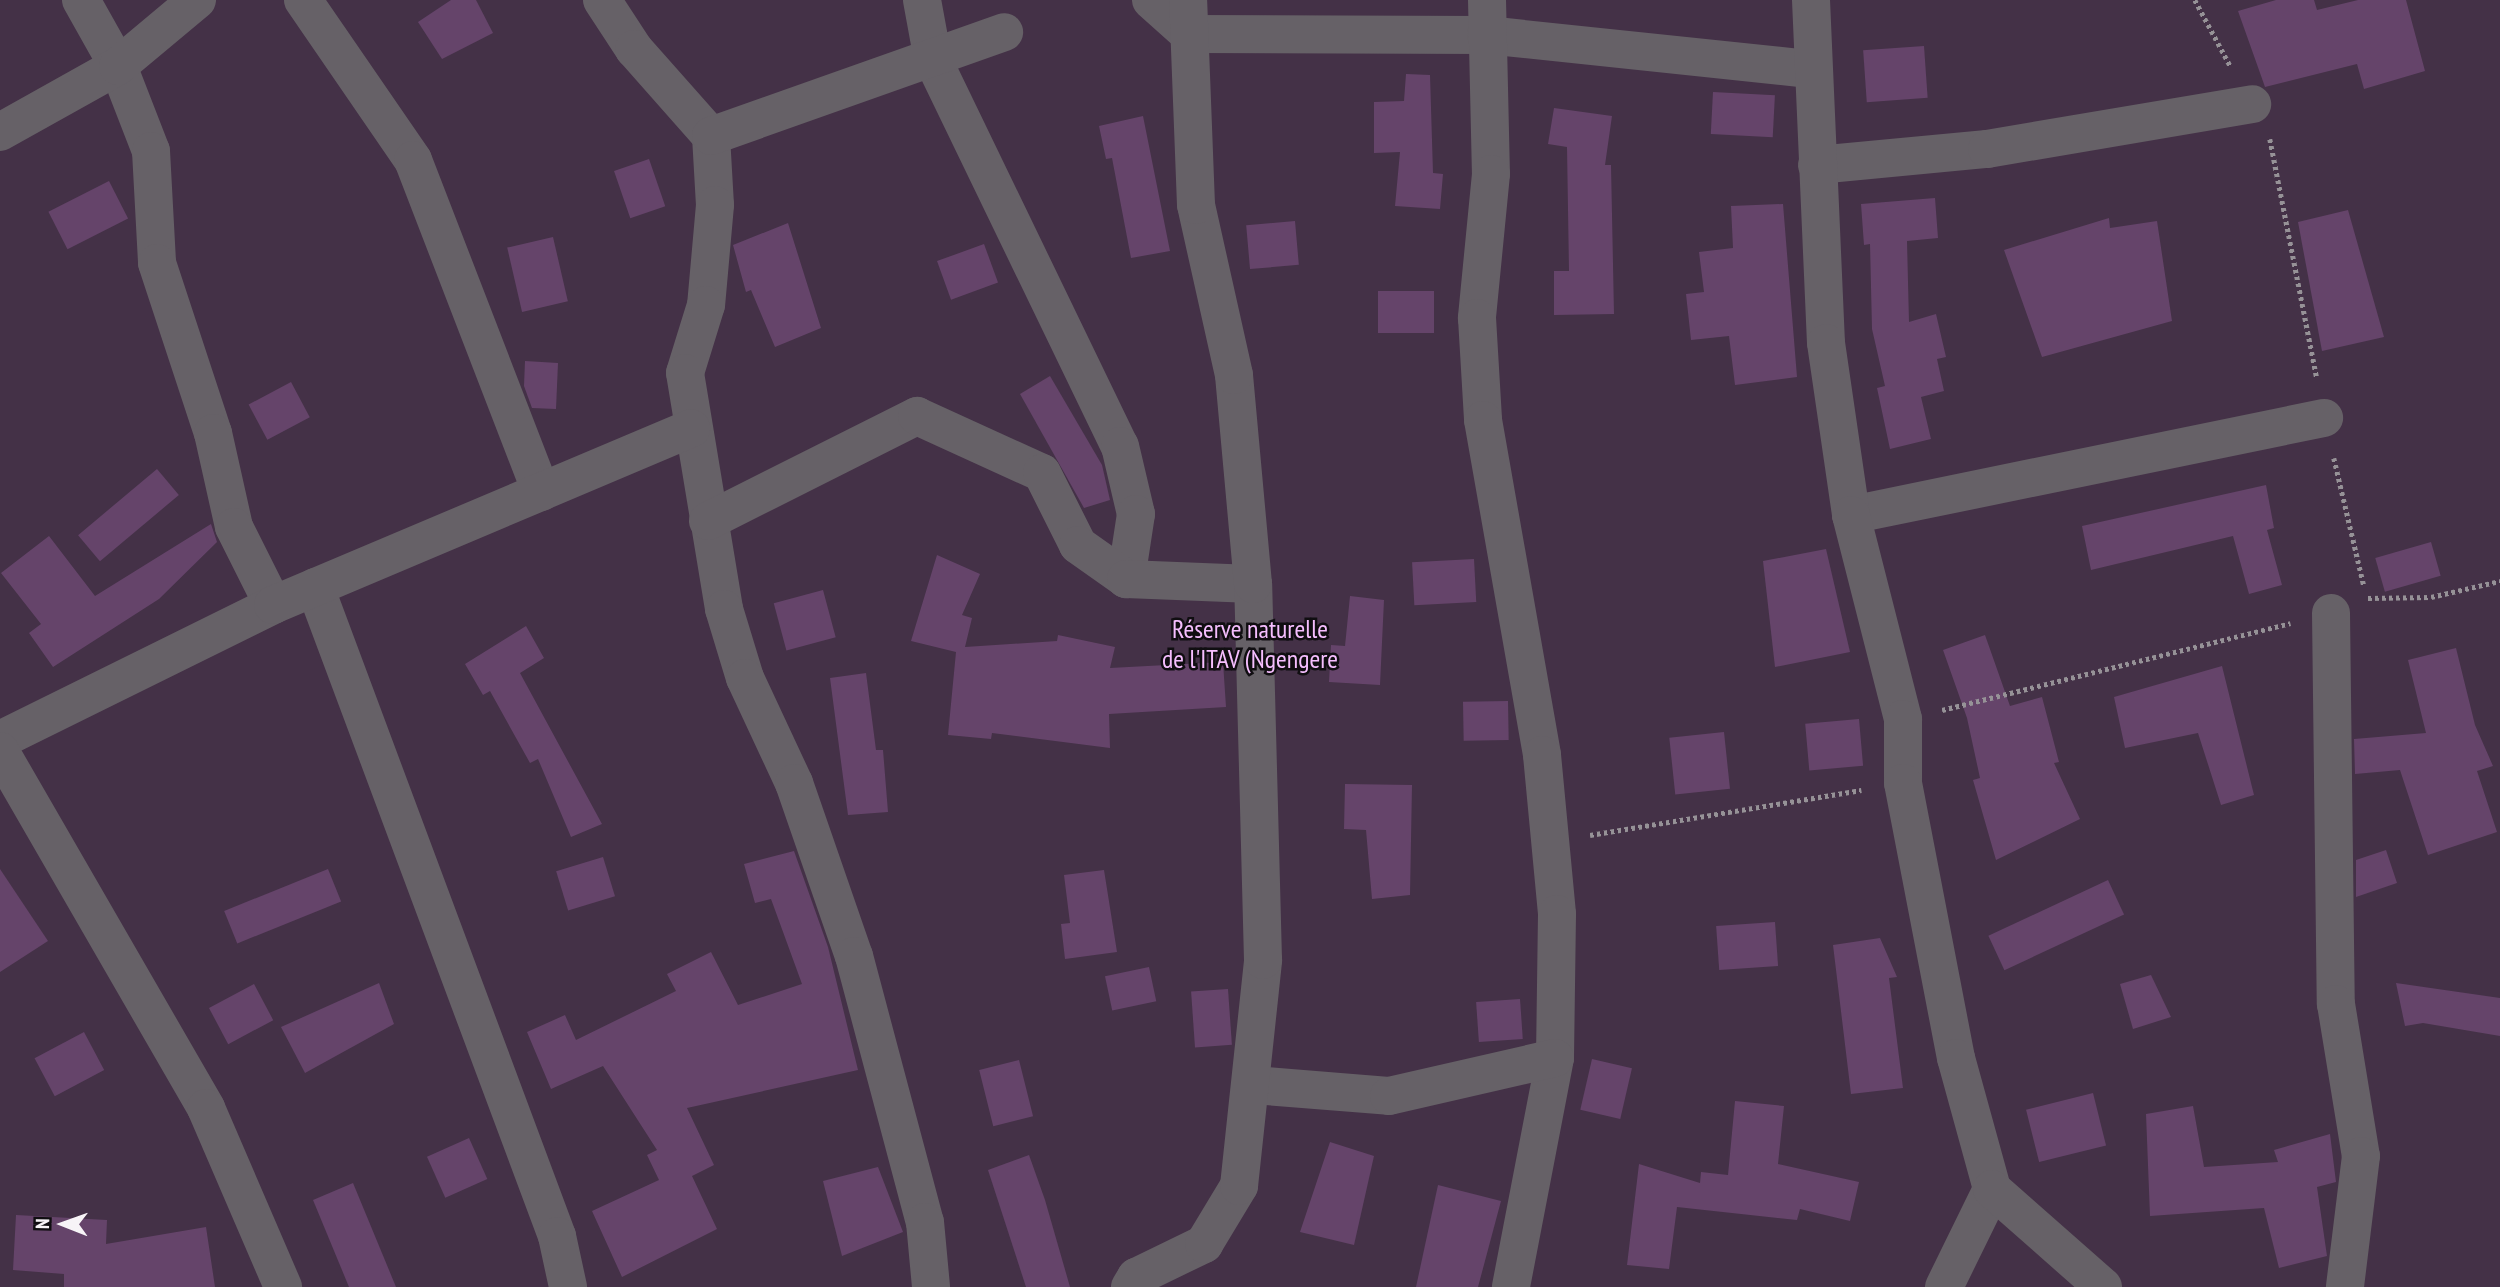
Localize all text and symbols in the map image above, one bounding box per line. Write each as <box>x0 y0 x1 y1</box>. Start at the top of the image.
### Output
park label: Réserve naturelle de l'ITAV (Ngengere <box>1162 613 1338 674</box>
north arrow <box>28 1189 98 1259</box>
text: N <box>30 1218 54 1229</box>

